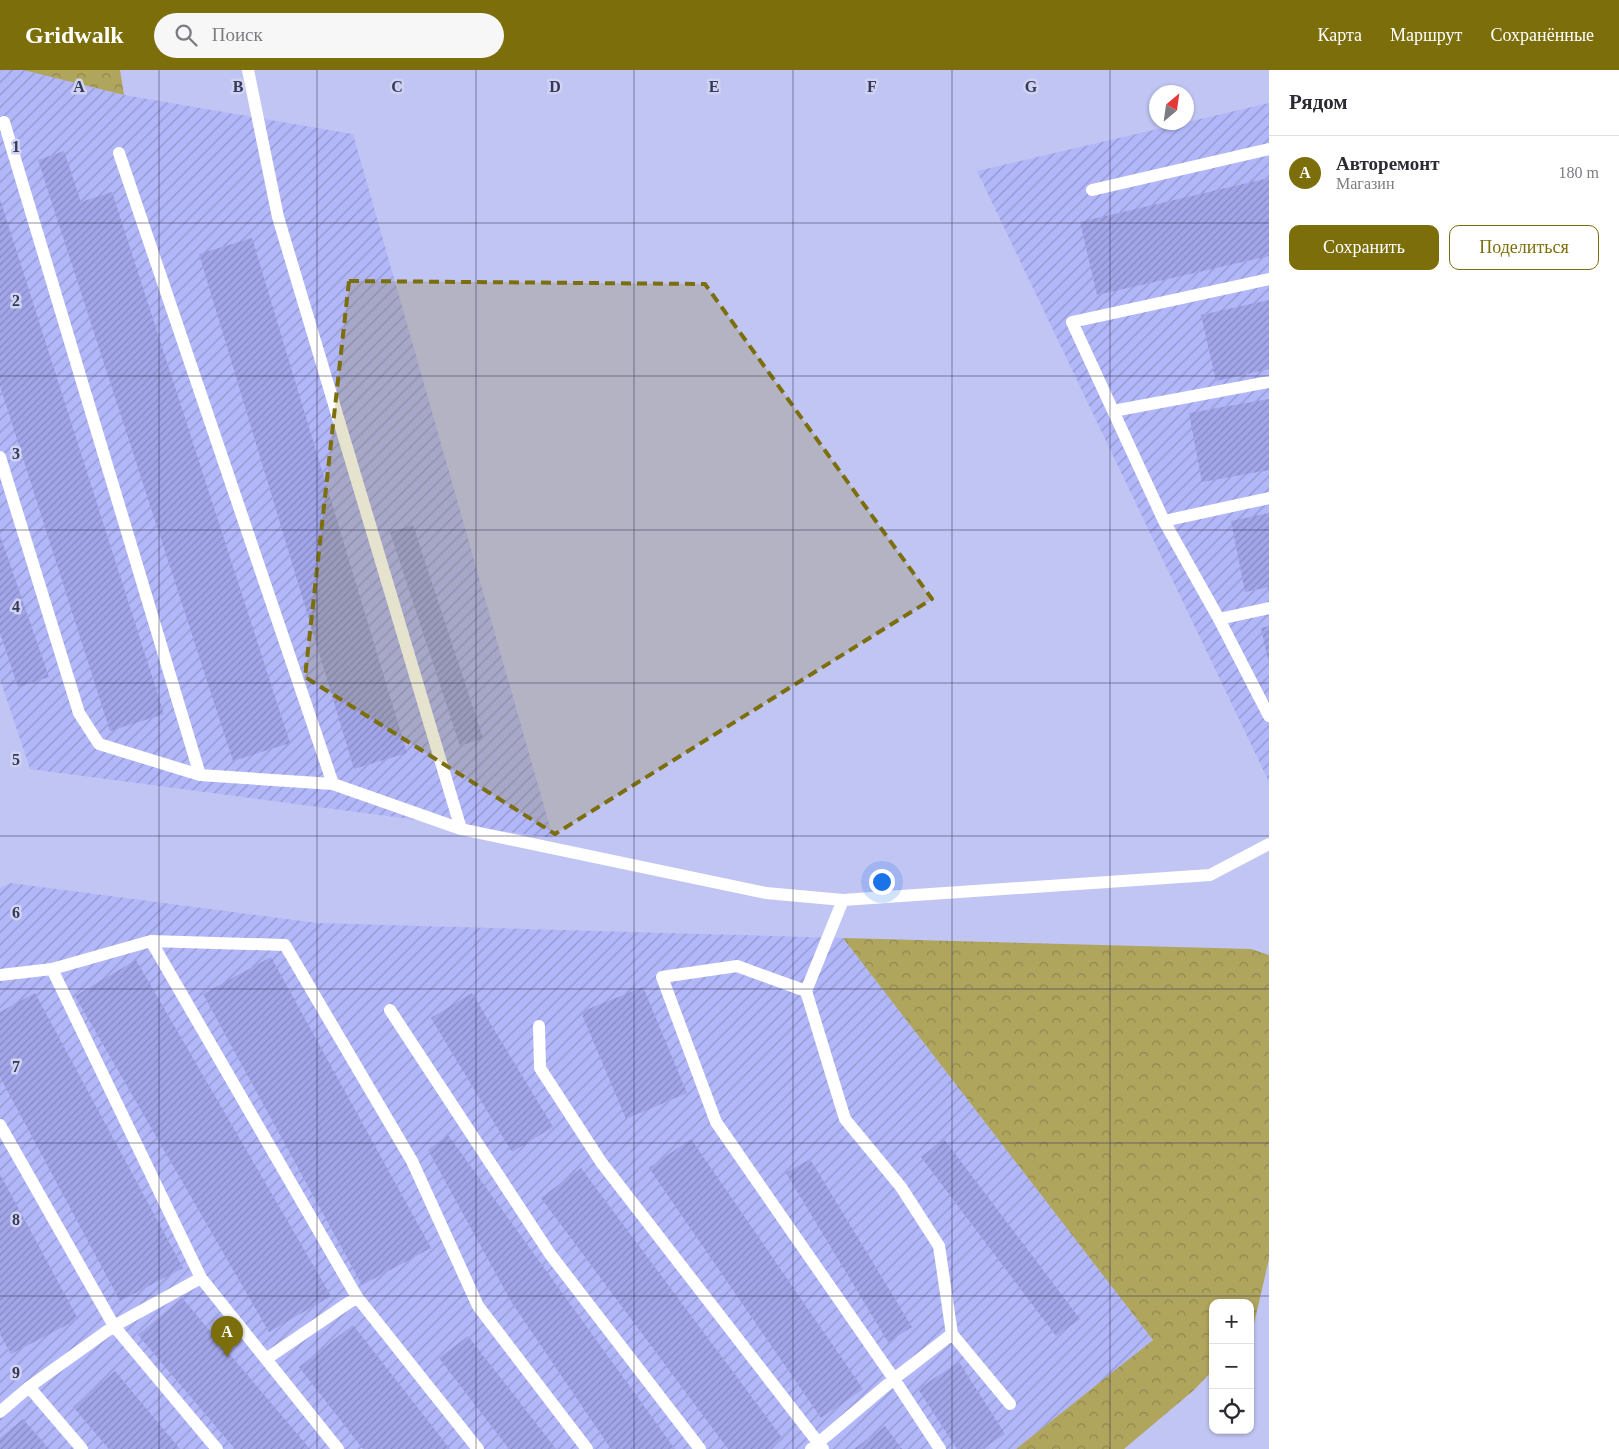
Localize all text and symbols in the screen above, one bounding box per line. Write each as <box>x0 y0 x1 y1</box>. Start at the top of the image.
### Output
search box <box>154 13 504 58</box>
icon: search <box>172 21 200 49</box>
text: Gridwalk <box>25 22 124 48</box>
text: Поиск <box>212 24 263 45</box>
text: Карта <box>1317 25 1362 45</box>
text: Маршрут <box>1390 25 1462 45</box>
text: Сохранённые <box>1490 25 1594 45</box>
text: A <box>73 78 85 95</box>
text: B <box>233 78 244 95</box>
text: C <box>391 78 403 95</box>
text: D <box>549 78 561 95</box>
text: E <box>709 78 719 95</box>
text: F <box>867 78 877 95</box>
text: G <box>1025 78 1038 95</box>
north arrow <box>1149 85 1194 130</box>
text: Рядом <box>1289 90 1348 114</box>
text: 1 <box>12 138 20 155</box>
text: Авторемонт <box>1336 153 1440 174</box>
text: A <box>1299 164 1311 181</box>
text: 180 m <box>1559 164 1599 181</box>
text: Магазин <box>1336 175 1394 192</box>
button: Сохранить <box>1289 225 1439 270</box>
button: Поделиться <box>1449 225 1599 270</box>
text: 2 <box>12 292 20 309</box>
text: 3 <box>12 445 20 462</box>
text: 4 <box>12 598 20 615</box>
text: 5 <box>12 751 20 768</box>
your location <box>869 869 895 895</box>
text: 6 <box>12 904 20 921</box>
text: 7 <box>12 1058 20 1075</box>
text: 8 <box>12 1211 20 1228</box>
map controls <box>1209 1299 1254 1434</box>
button: + <box>1209 1299 1254 1344</box>
pin: A <box>211 1316 243 1357</box>
button: − <box>1209 1344 1254 1389</box>
text: 9 <box>12 1364 20 1381</box>
button: locate <box>1209 1389 1254 1434</box>

